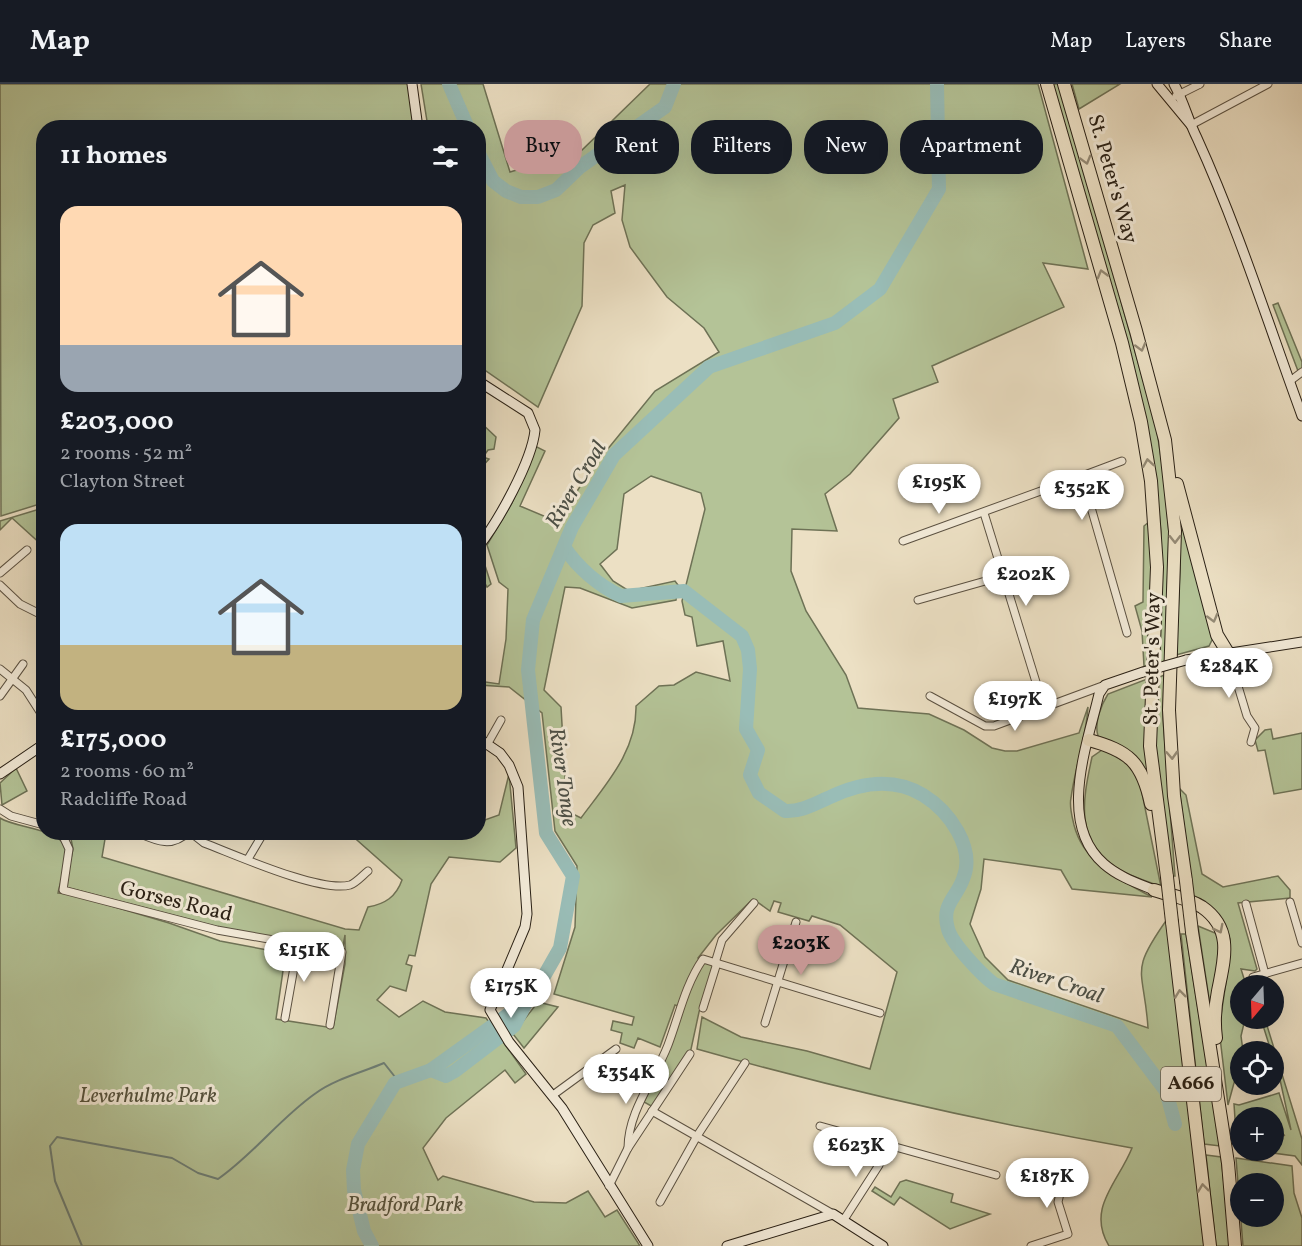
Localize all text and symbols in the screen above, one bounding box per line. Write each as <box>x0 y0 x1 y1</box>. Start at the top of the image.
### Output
text: Map <box>30 22 90 61</box>
text: Map <box>1050 27 1092 56</box>
text: Layers <box>1125 27 1186 56</box>
text: Share <box>1219 27 1272 56</box>
street label: St. Peter's Way <box>1080 111 1144 248</box>
chip: Buy <box>504 120 582 174</box>
chip: Rent <box>594 120 679 174</box>
chip: Filters <box>691 120 792 174</box>
chip: New <box>804 120 888 174</box>
chip: Apartment <box>900 120 1043 174</box>
text: 11 homes <box>60 138 167 174</box>
icon: filters <box>429 140 462 173</box>
one-way arrow <box>1079 154 1091 165</box>
icon: home <box>207 245 315 353</box>
one-way arrow <box>1097 269 1109 280</box>
one-way arrow <box>1134 342 1146 352</box>
text: £203,000 <box>60 404 173 440</box>
water label: River Croal <box>539 435 616 535</box>
text: 2 rooms · 52 m² <box>60 440 192 468</box>
one-way arrow <box>1143 458 1155 468</box>
pin: £195K <box>897 464 981 515</box>
text: Clayton Street <box>60 468 185 496</box>
text: £195K <box>912 469 966 497</box>
pin: £352K <box>1040 470 1124 521</box>
text: £352K <box>1054 475 1110 503</box>
one-way arrow <box>1168 534 1181 543</box>
pin: £202K <box>984 556 1068 607</box>
text: £202K <box>996 561 1056 589</box>
icon: home <box>207 563 315 671</box>
street label: St. Peter's Way <box>1137 591 1169 726</box>
one-way arrow <box>1205 613 1218 623</box>
pin: £284K <box>1187 648 1271 699</box>
text: £284K <box>1200 653 1258 681</box>
pin: £197K <box>973 681 1057 732</box>
text: £197K <box>988 686 1042 714</box>
text: £175,000 <box>60 722 166 758</box>
water label: River Tonge <box>540 725 584 829</box>
one-way arrow <box>1165 750 1178 759</box>
text: 2 rooms · 60 m² <box>60 758 194 786</box>
text: Radcliffe Road <box>60 786 187 814</box>
street label: Gorses Road <box>117 874 235 930</box>
one-way arrow <box>1212 922 1224 933</box>
pin: £203K <box>759 925 843 976</box>
text: £203K <box>772 930 830 958</box>
pin: £151K <box>262 932 346 983</box>
text: £151K <box>278 937 330 965</box>
water label: River Croal <box>1005 952 1107 1013</box>
pin: £175K <box>469 968 553 1019</box>
text: £175K <box>484 973 538 1001</box>
north arrow <box>1230 975 1284 1029</box>
map controls <box>1230 975 1284 1227</box>
one-way arrow <box>1175 990 1187 999</box>
button: locate <box>1230 1041 1284 1095</box>
pin: £354K <box>584 1054 668 1105</box>
text: £354K <box>597 1059 655 1087</box>
road number: A666 <box>1161 1067 1221 1101</box>
park label: Leverhulme Park <box>79 1082 217 1111</box>
button: + <box>1230 1107 1284 1161</box>
pin: £623K <box>814 1127 898 1178</box>
text: £623K <box>827 1132 885 1160</box>
pin: £187K <box>1005 1158 1089 1209</box>
text: £187K <box>1020 1163 1074 1191</box>
button: − <box>1230 1173 1284 1227</box>
one-way arrow <box>1198 1183 1210 1192</box>
park label: Bradford Park <box>347 1191 463 1220</box>

